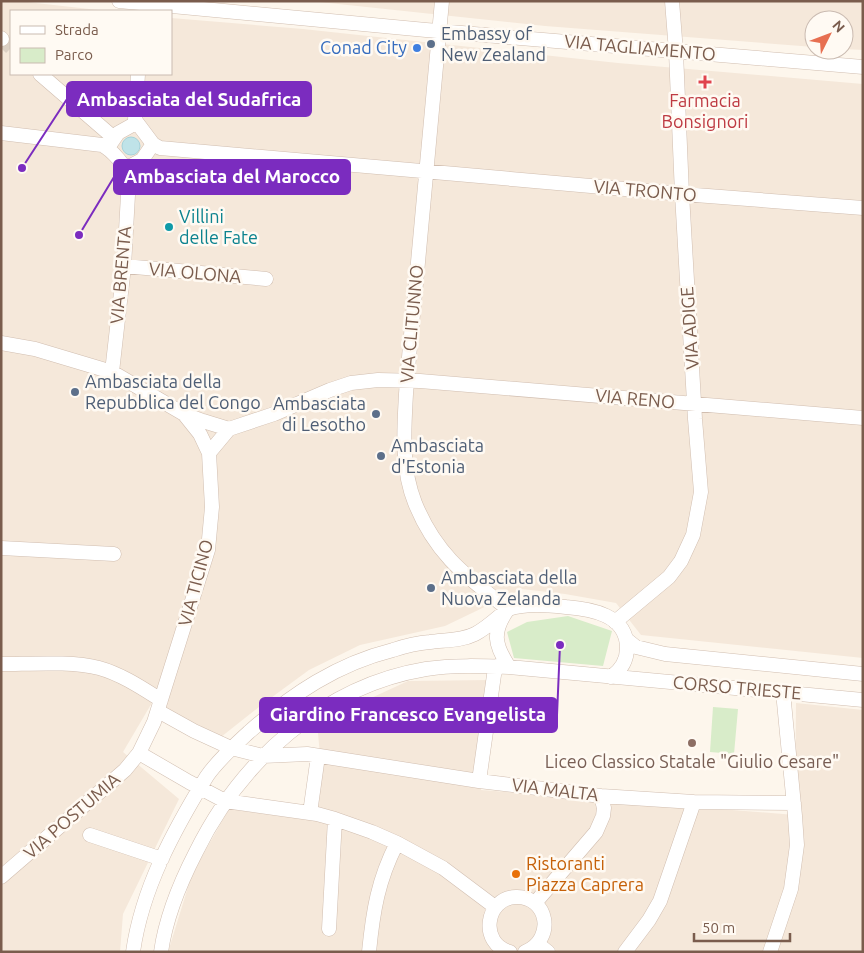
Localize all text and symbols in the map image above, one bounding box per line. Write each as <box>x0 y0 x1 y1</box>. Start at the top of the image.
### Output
legend <box>10 10 172 75</box>
north arrow <box>804 10 854 60</box>
text: N <box>829 17 848 36</box>
text: Strada <box>55 21 99 38</box>
place label: Embassy of New Zealand <box>441 23 546 64</box>
street label: VIA TAGLIAMENTO <box>563 30 717 64</box>
place label: Conad City <box>320 37 407 57</box>
marker: Embassy of New Zealand <box>425 38 437 50</box>
marker: Conad City <box>411 42 423 54</box>
text: Parco <box>55 46 93 63</box>
marker: Farmacia Bonsignori <box>699 76 711 88</box>
callout: Ambasciata del Sudafrica <box>67 82 311 116</box>
text: Ambasciata del Sudafrica <box>77 88 301 110</box>
place label: Farmacia Bonsignori <box>662 90 748 131</box>
callout: Ambasciata del Marocco <box>114 160 350 194</box>
text: Ambasciata del Marocco <box>124 165 340 187</box>
street label: VIA TRONTO <box>593 176 698 204</box>
place label: Villini delle Fate <box>179 206 258 247</box>
marker: Villini delle Fate <box>163 221 175 233</box>
street label: VIA BRENTA <box>106 225 134 325</box>
street label: VIA OLONA <box>148 258 243 286</box>
street label: VIA CLITUNNO <box>396 264 426 384</box>
street label: VIA ADIGE <box>676 286 702 370</box>
place label: Ambasciata della Repubblica del Congo <box>85 371 261 412</box>
street label: VIA RENO <box>594 385 676 411</box>
marker: Ambasciata della Repubblica del Congo <box>69 386 81 398</box>
place label: Ambasciata di Lesotho <box>273 393 366 434</box>
marker: Ambasciata di Lesotho <box>370 408 382 420</box>
place label: Ambasciata d'Estonia <box>391 435 484 476</box>
marker: Ambasciata d'Estonia <box>375 450 387 462</box>
street label: VIA TICINO <box>174 537 216 628</box>
place label: Ambasciata della Nuova Zelanda <box>441 567 577 608</box>
marker: Ambasciata della Nuova Zelanda <box>425 582 437 594</box>
street label: CORSO TRIESTE <box>672 671 802 703</box>
callout: Giardino Francesco Evangelista <box>260 698 557 732</box>
text: Giardino Francesco Evangelista <box>270 703 546 725</box>
marker: Liceo Classico Statale "Giulio Cesare" <box>686 737 698 749</box>
place label: Liceo Classico Statale "Giulio Cesare" <box>545 751 839 771</box>
street label: VIA POSTUMIA <box>19 768 123 862</box>
street label: VIA MALTA <box>511 774 600 804</box>
place label: Ristoranti Piazza Caprera <box>526 853 644 894</box>
marker: Ristoranti Piazza Caprera <box>510 868 522 880</box>
scale bar <box>694 910 790 942</box>
text: 50 m <box>702 919 735 936</box>

